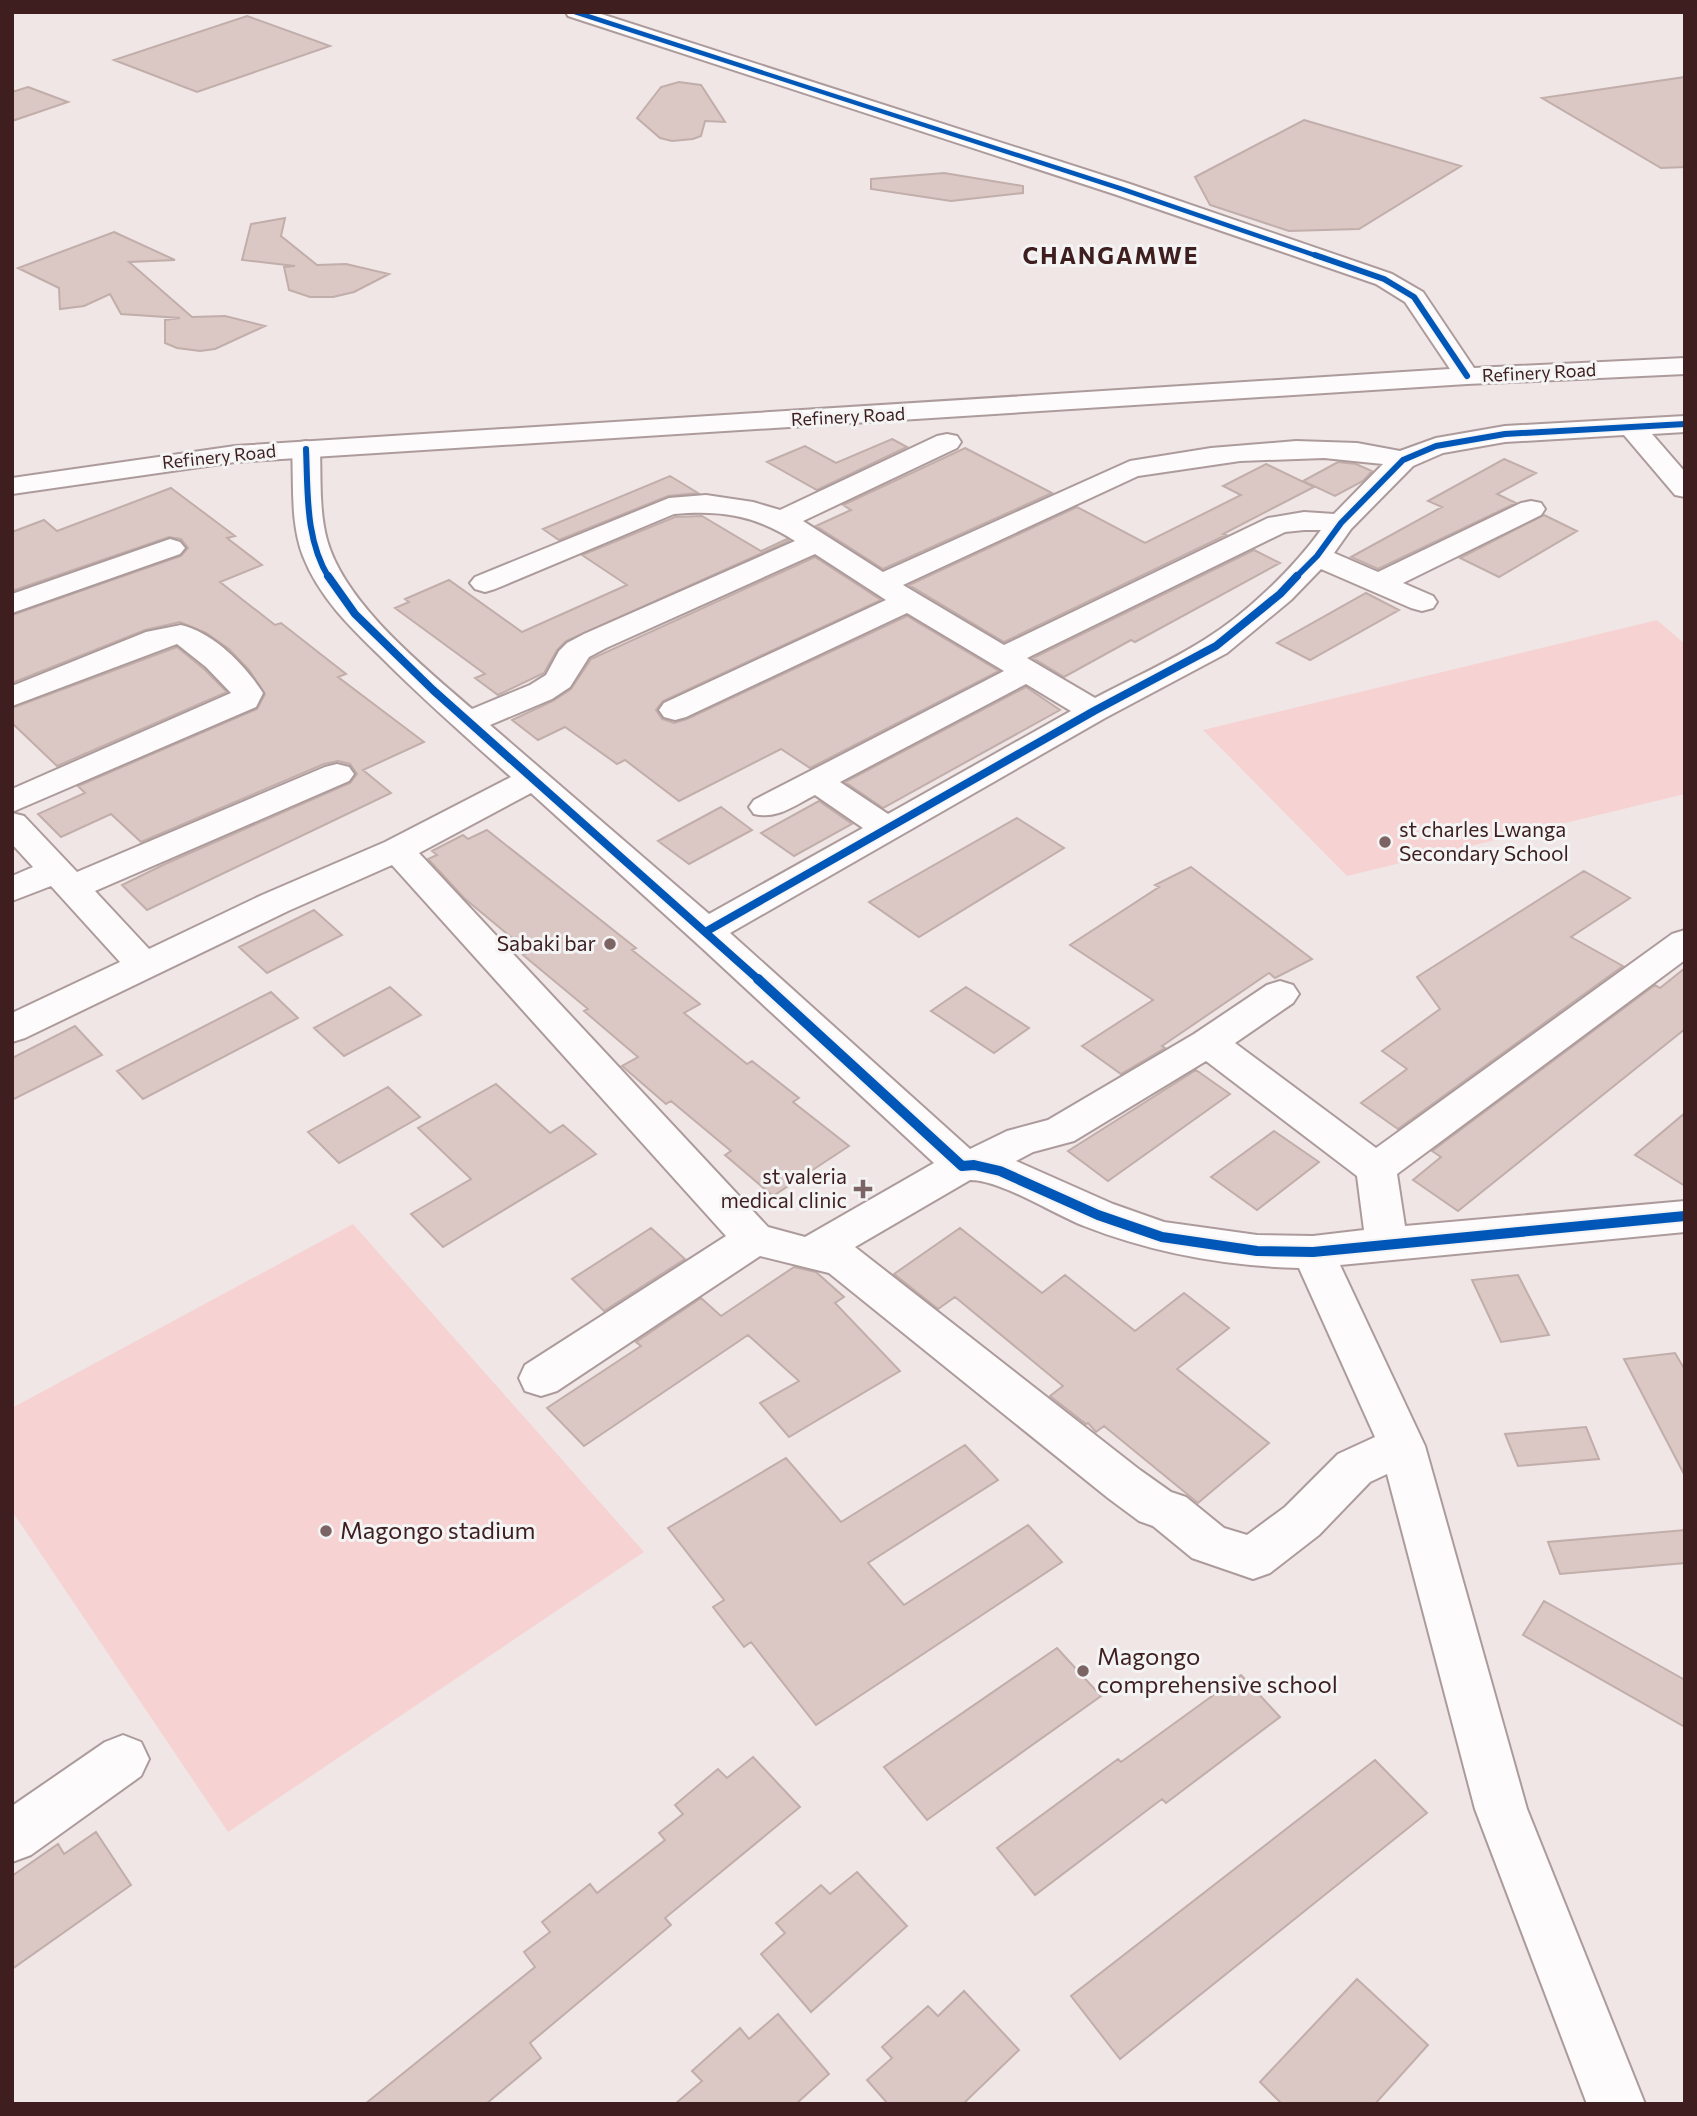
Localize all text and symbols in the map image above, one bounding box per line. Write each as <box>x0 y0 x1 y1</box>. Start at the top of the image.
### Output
district label: CHANGAMWE <box>1023 241 1199 269</box>
street label: Refinery Road <box>1481 358 1597 386</box>
street label: Refinery Road <box>790 402 906 430</box>
street label: Refinery Road <box>161 439 277 473</box>
place label: st charles Lwanga Secondary School <box>1399 816 1569 865</box>
marker: st charles Lwanga Secondary School <box>1377 834 1393 850</box>
place label: Sabaki bar <box>497 930 596 955</box>
marker: Sabaki bar <box>602 936 618 952</box>
place label: st valeria medical clinic <box>720 1163 847 1212</box>
marker: st valeria medical clinic <box>853 1179 873 1199</box>
place label: Magongo stadium <box>340 1515 535 1544</box>
marker: Magongo stadium <box>318 1523 334 1539</box>
place label: Magongo comprehensive school <box>1097 1641 1338 1698</box>
marker: Magongo comprehensive school <box>1075 1663 1091 1679</box>

